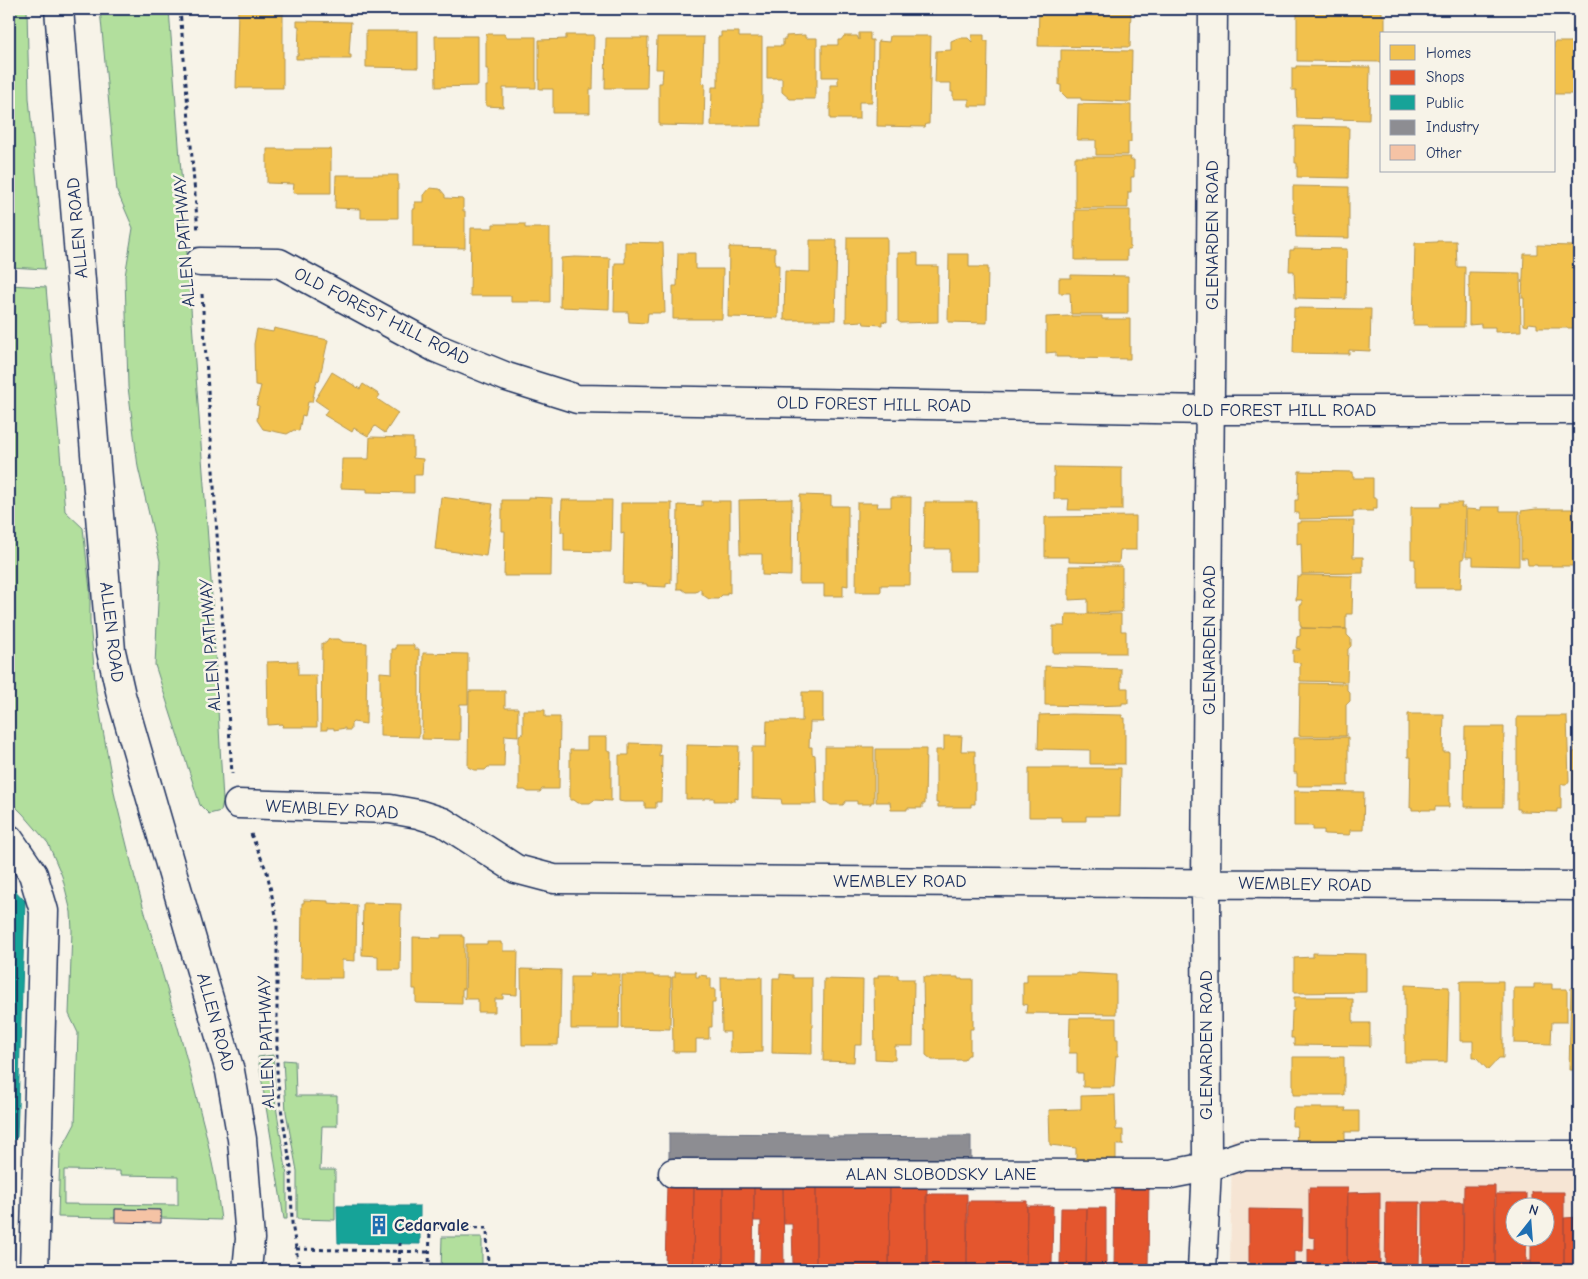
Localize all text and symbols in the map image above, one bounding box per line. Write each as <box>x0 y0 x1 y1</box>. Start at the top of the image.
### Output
legend <box>1380 32 1556 172</box>
text: Homes <box>1426 44 1471 62</box>
text: Shops <box>1426 68 1464 86</box>
text: Public <box>1426 94 1464 112</box>
text: Industry <box>1426 118 1479 136</box>
text: Other <box>1426 144 1461 162</box>
street label: GLENARDEN ROAD <box>1202 160 1223 310</box>
street label: ALLEN PATHWAY <box>169 174 200 308</box>
street label: ALLEN ROAD <box>63 177 92 279</box>
street label: OLD FOREST HILL ROAD <box>290 263 473 370</box>
street label: OLD FOREST HILL ROAD <box>777 392 971 417</box>
street label: OLD FOREST HILL ROAD <box>1182 400 1376 421</box>
street label: GLENARDEN ROAD <box>1199 565 1220 715</box>
street label: ALLEN PATHWAY <box>195 578 226 712</box>
street label: ALLEN ROAD <box>95 581 128 684</box>
street label: WEMBLEY ROAD <box>265 796 399 823</box>
street label: WEMBLEY ROAD <box>833 871 967 892</box>
street label: WEMBLEY ROAD <box>1238 873 1372 896</box>
street label: GLENARDEN ROAD <box>1196 970 1217 1120</box>
street label: ALLEN ROAD <box>192 971 239 1074</box>
street label: ALLEN PATHWAY <box>254 975 279 1109</box>
street label: ALAN SLOBODSKY LANE <box>846 1164 1036 1185</box>
north arrow <box>1506 1196 1556 1246</box>
text: N <box>1527 1201 1541 1220</box>
building icon: Cedarvale <box>368 1214 390 1236</box>
place label: Cedarvale <box>394 1215 469 1236</box>

